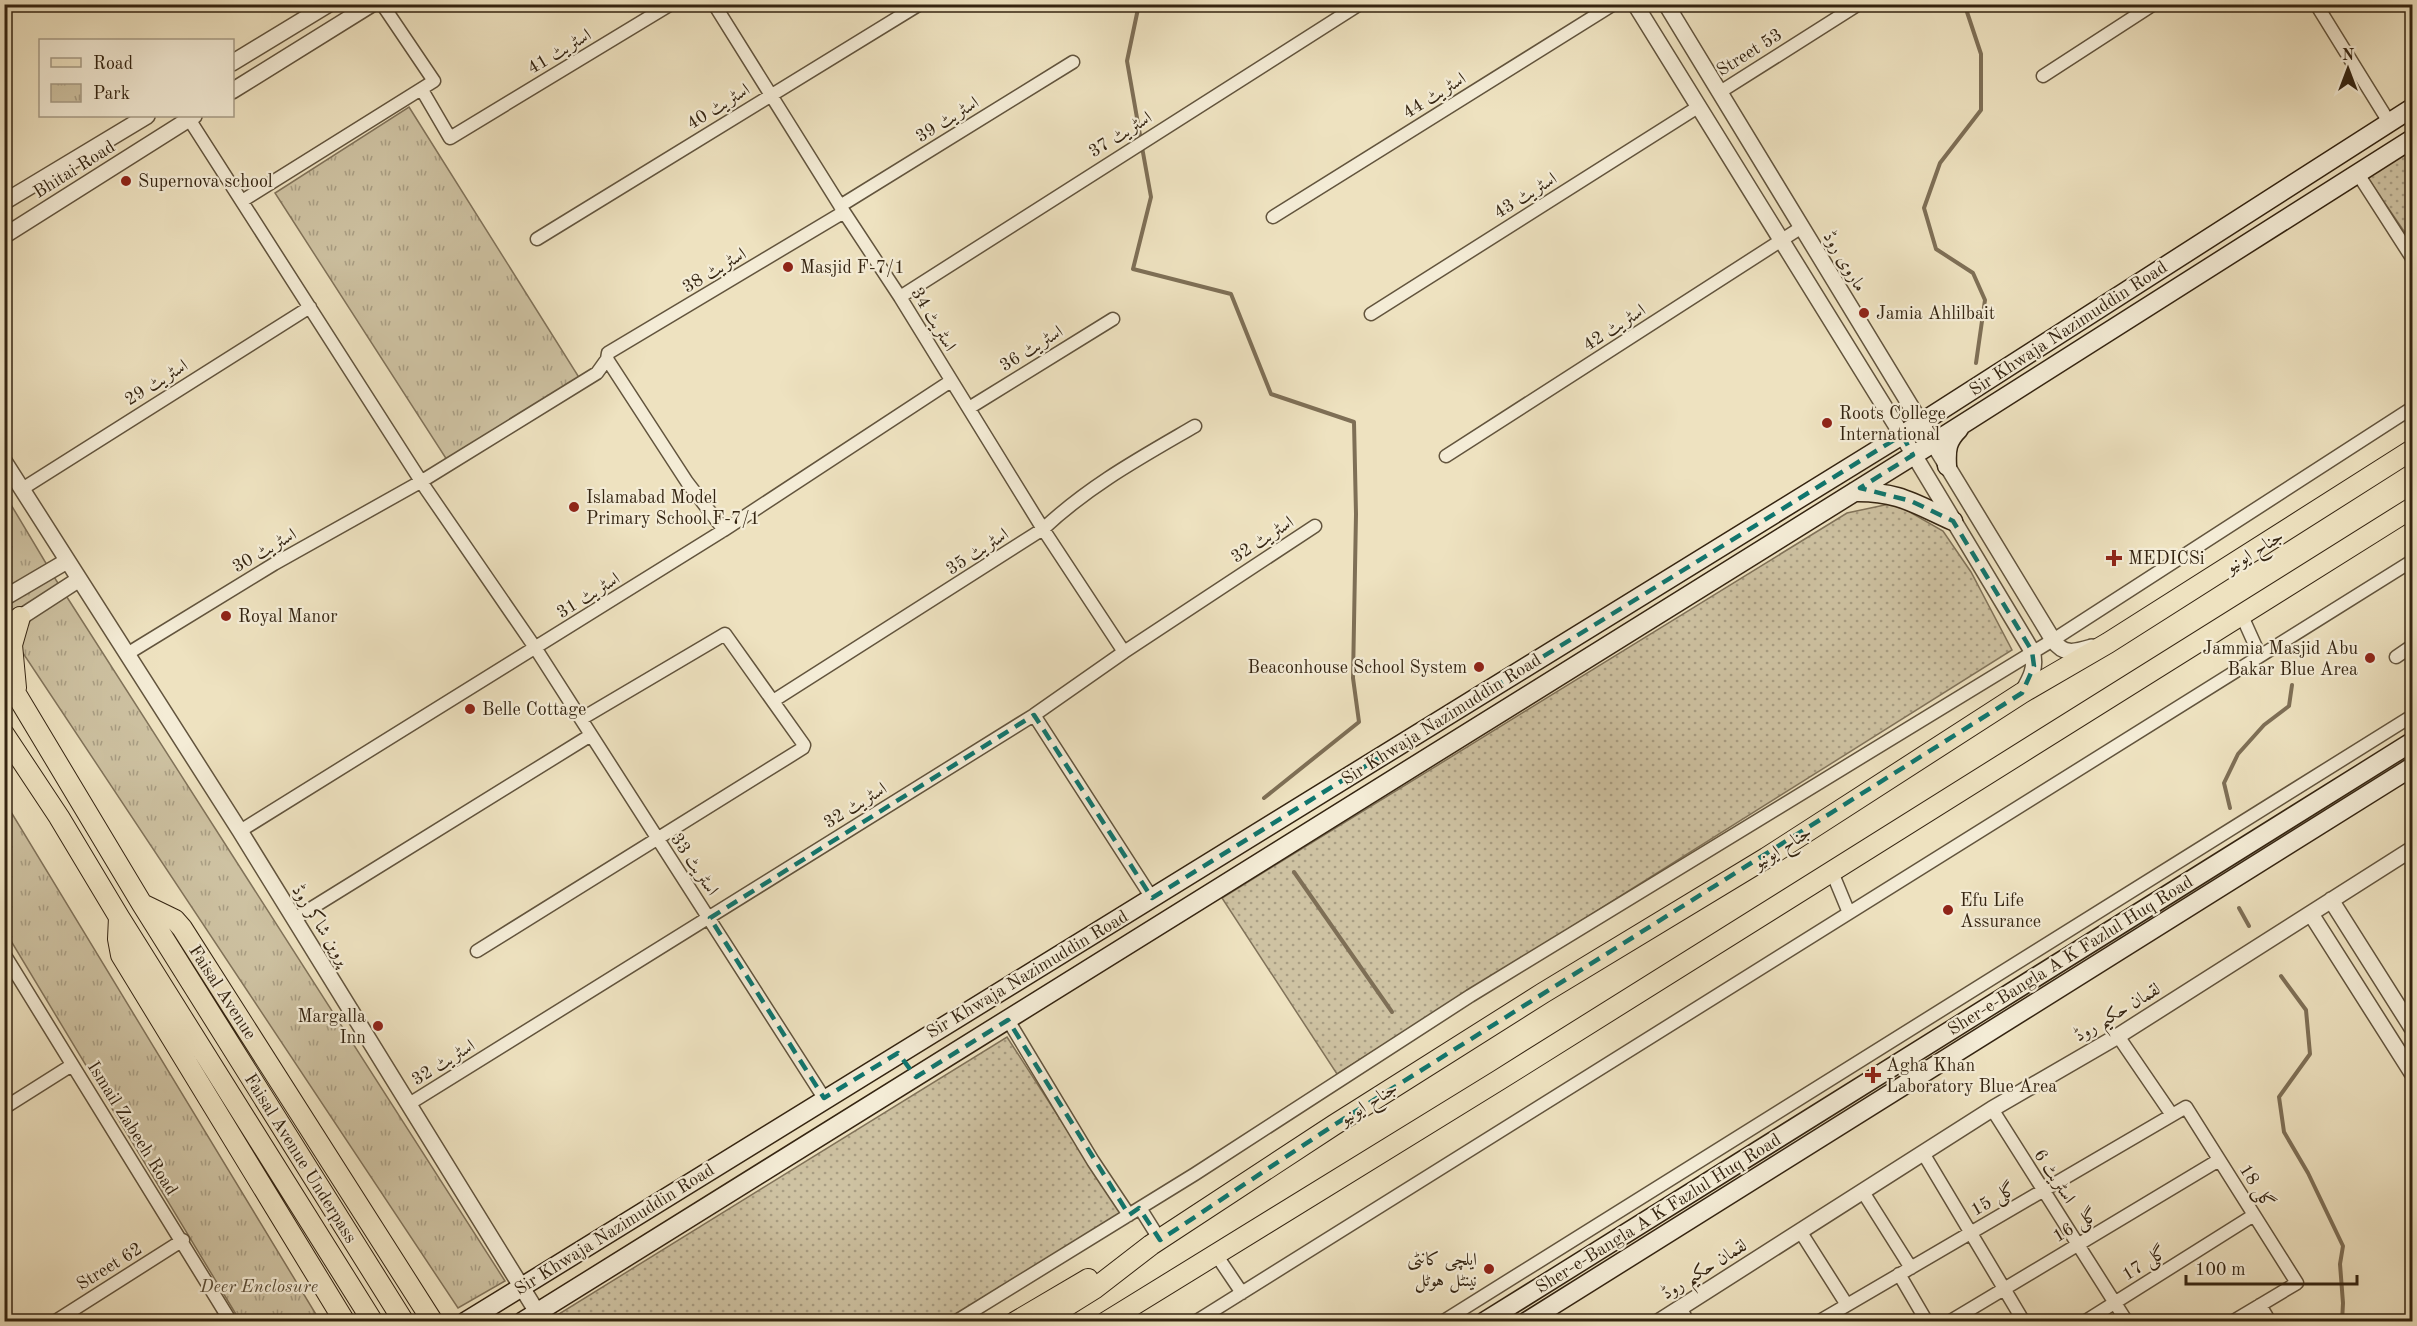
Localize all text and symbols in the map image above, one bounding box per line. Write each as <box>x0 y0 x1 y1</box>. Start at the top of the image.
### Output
street label: اسٹریٹ 41 <box>525 26 596 79</box>
street label: Street 53 <box>1714 26 1786 80</box>
legend <box>39 39 234 117</box>
north arrow <box>2318 39 2378 99</box>
text: N <box>2342 48 2355 64</box>
text: Road <box>93 55 133 73</box>
street label: اسٹریٹ 44 <box>1400 69 1470 124</box>
street label: اسٹریٹ 40 <box>684 80 754 135</box>
text: Park <box>93 85 130 103</box>
street label: اسٹریٹ 39 <box>913 93 983 148</box>
street label: اسٹریٹ 37 <box>1086 108 1156 163</box>
street label: Bhitai Road <box>31 138 118 202</box>
street label: اسٹریٹ 43 <box>1491 169 1561 224</box>
place label: Supernova school <box>138 173 273 191</box>
marker: Supernova school <box>119 174 133 188</box>
street label: ماروی روڈ <box>1818 227 1871 295</box>
street label: اسٹریٹ 38 <box>680 245 751 298</box>
street label: Sir Khwaja Nazimuddin Road <box>1966 258 2171 400</box>
place label: Masjid F-7/1 <box>800 259 905 277</box>
marker: Masjid F-7/1 <box>781 260 795 274</box>
street label: اسٹریٹ 34 <box>906 285 959 356</box>
street label: اسٹریٹ 42 <box>1580 301 1650 356</box>
place label: Jamia Ahlilbait <box>1876 305 1995 323</box>
marker: Jamia Ahlilbait <box>1857 306 1871 320</box>
street label: اسٹریٹ 36 <box>997 322 1067 377</box>
street label: اسٹریٹ 29 <box>122 356 192 411</box>
place label: Roots College International <box>1839 405 1946 444</box>
marker: Roots College International <box>1820 416 1834 430</box>
place label: Islamabad Model Primary School F-7/1 <box>586 489 760 528</box>
marker: Islamabad Model Primary School F-7/1 <box>567 500 581 514</box>
street label: اسٹریٹ 32 <box>1228 513 1298 568</box>
street label: اسٹریٹ 30 <box>229 525 301 578</box>
street label: اسٹریٹ 35 <box>943 525 1013 580</box>
street label: جناح ایونیو <box>2221 527 2290 583</box>
marker: MEDICSi <box>2105 549 2123 567</box>
place label: MEDICSi <box>2128 550 2205 568</box>
street label: اسٹریٹ 31 <box>554 569 624 624</box>
place label: Royal Manor <box>238 608 338 626</box>
marker: Royal Manor <box>219 609 233 623</box>
place label: Jammia Masjid Abu Bakar Blue Area <box>2203 640 2358 679</box>
street label: Sir Khwaja Nazimuddin Road <box>1338 651 1545 789</box>
marker: Jammia Masjid Abu Bakar Blue Area <box>2363 651 2377 665</box>
place label: Beaconhouse School System <box>1248 659 1467 677</box>
marker: Beaconhouse School System <box>1472 660 1486 674</box>
place label: Belle Cottage <box>482 701 586 719</box>
marker: Belle Cottage <box>463 702 477 716</box>
street label: اسٹریٹ 32 <box>821 779 891 834</box>
street label: جناح ایونیو <box>1749 823 1818 879</box>
street label: اسٹریٹ 33 <box>665 830 721 900</box>
street label: Sher-e-Bangla A K Fazlul Huq Road <box>1945 873 2196 1039</box>
street label: پروین شاکر روڈ <box>287 881 355 971</box>
place label: Efu Life Assurance <box>1960 892 2041 931</box>
marker: Efu Life Assurance <box>1941 903 1955 917</box>
street label: Sir Khwaja Nazimuddin Road <box>924 907 1131 1042</box>
street label: Faisal Avenue <box>185 942 259 1043</box>
street label: لقمان حکیم روڈ <box>2070 978 2168 1052</box>
place label: Margalla Inn <box>297 1008 366 1047</box>
marker: Margalla Inn <box>371 1019 385 1033</box>
street label: اسٹریٹ 32 <box>409 1036 479 1091</box>
place label: Agha Khan Laboratory Blue Area <box>1886 1057 2057 1096</box>
street label: Ismail Zabeeh Road <box>84 1058 181 1199</box>
marker: Agha Khan Laboratory Blue Area <box>1864 1066 1882 1084</box>
street label: Faisal Avenue Underpass <box>241 1071 360 1247</box>
street label: جناح ایونیو <box>1335 1079 1404 1135</box>
street label: Sher-e-Bangla A K Fazlul Huq Road <box>1533 1131 1784 1297</box>
street label: اسٹریٹ 6 <box>2029 1146 2078 1208</box>
street label: گلی 18 <box>2233 1160 2279 1213</box>
street label: Sir Khwaja Nazimuddin Road <box>511 1161 718 1299</box>
street label: گلی 15 <box>1967 1177 2020 1222</box>
street label: گلی 16 <box>2049 1203 2102 1249</box>
street label: لقمان حکیم روڈ <box>1658 1235 1755 1310</box>
street label: Street 62 <box>74 1240 146 1294</box>
street label: گلی 17 <box>2118 1241 2171 1287</box>
scale bar <box>2186 1248 2357 1286</box>
place label: ایلچی کانٹی نینٹل ہوٹل <box>1407 1250 1477 1293</box>
text: 100 m <box>2195 1261 2246 1279</box>
marker: ایلچی کانٹی نینٹل ہوٹل <box>1482 1262 1496 1276</box>
park label: Deer Enclosure <box>199 1278 318 1296</box>

